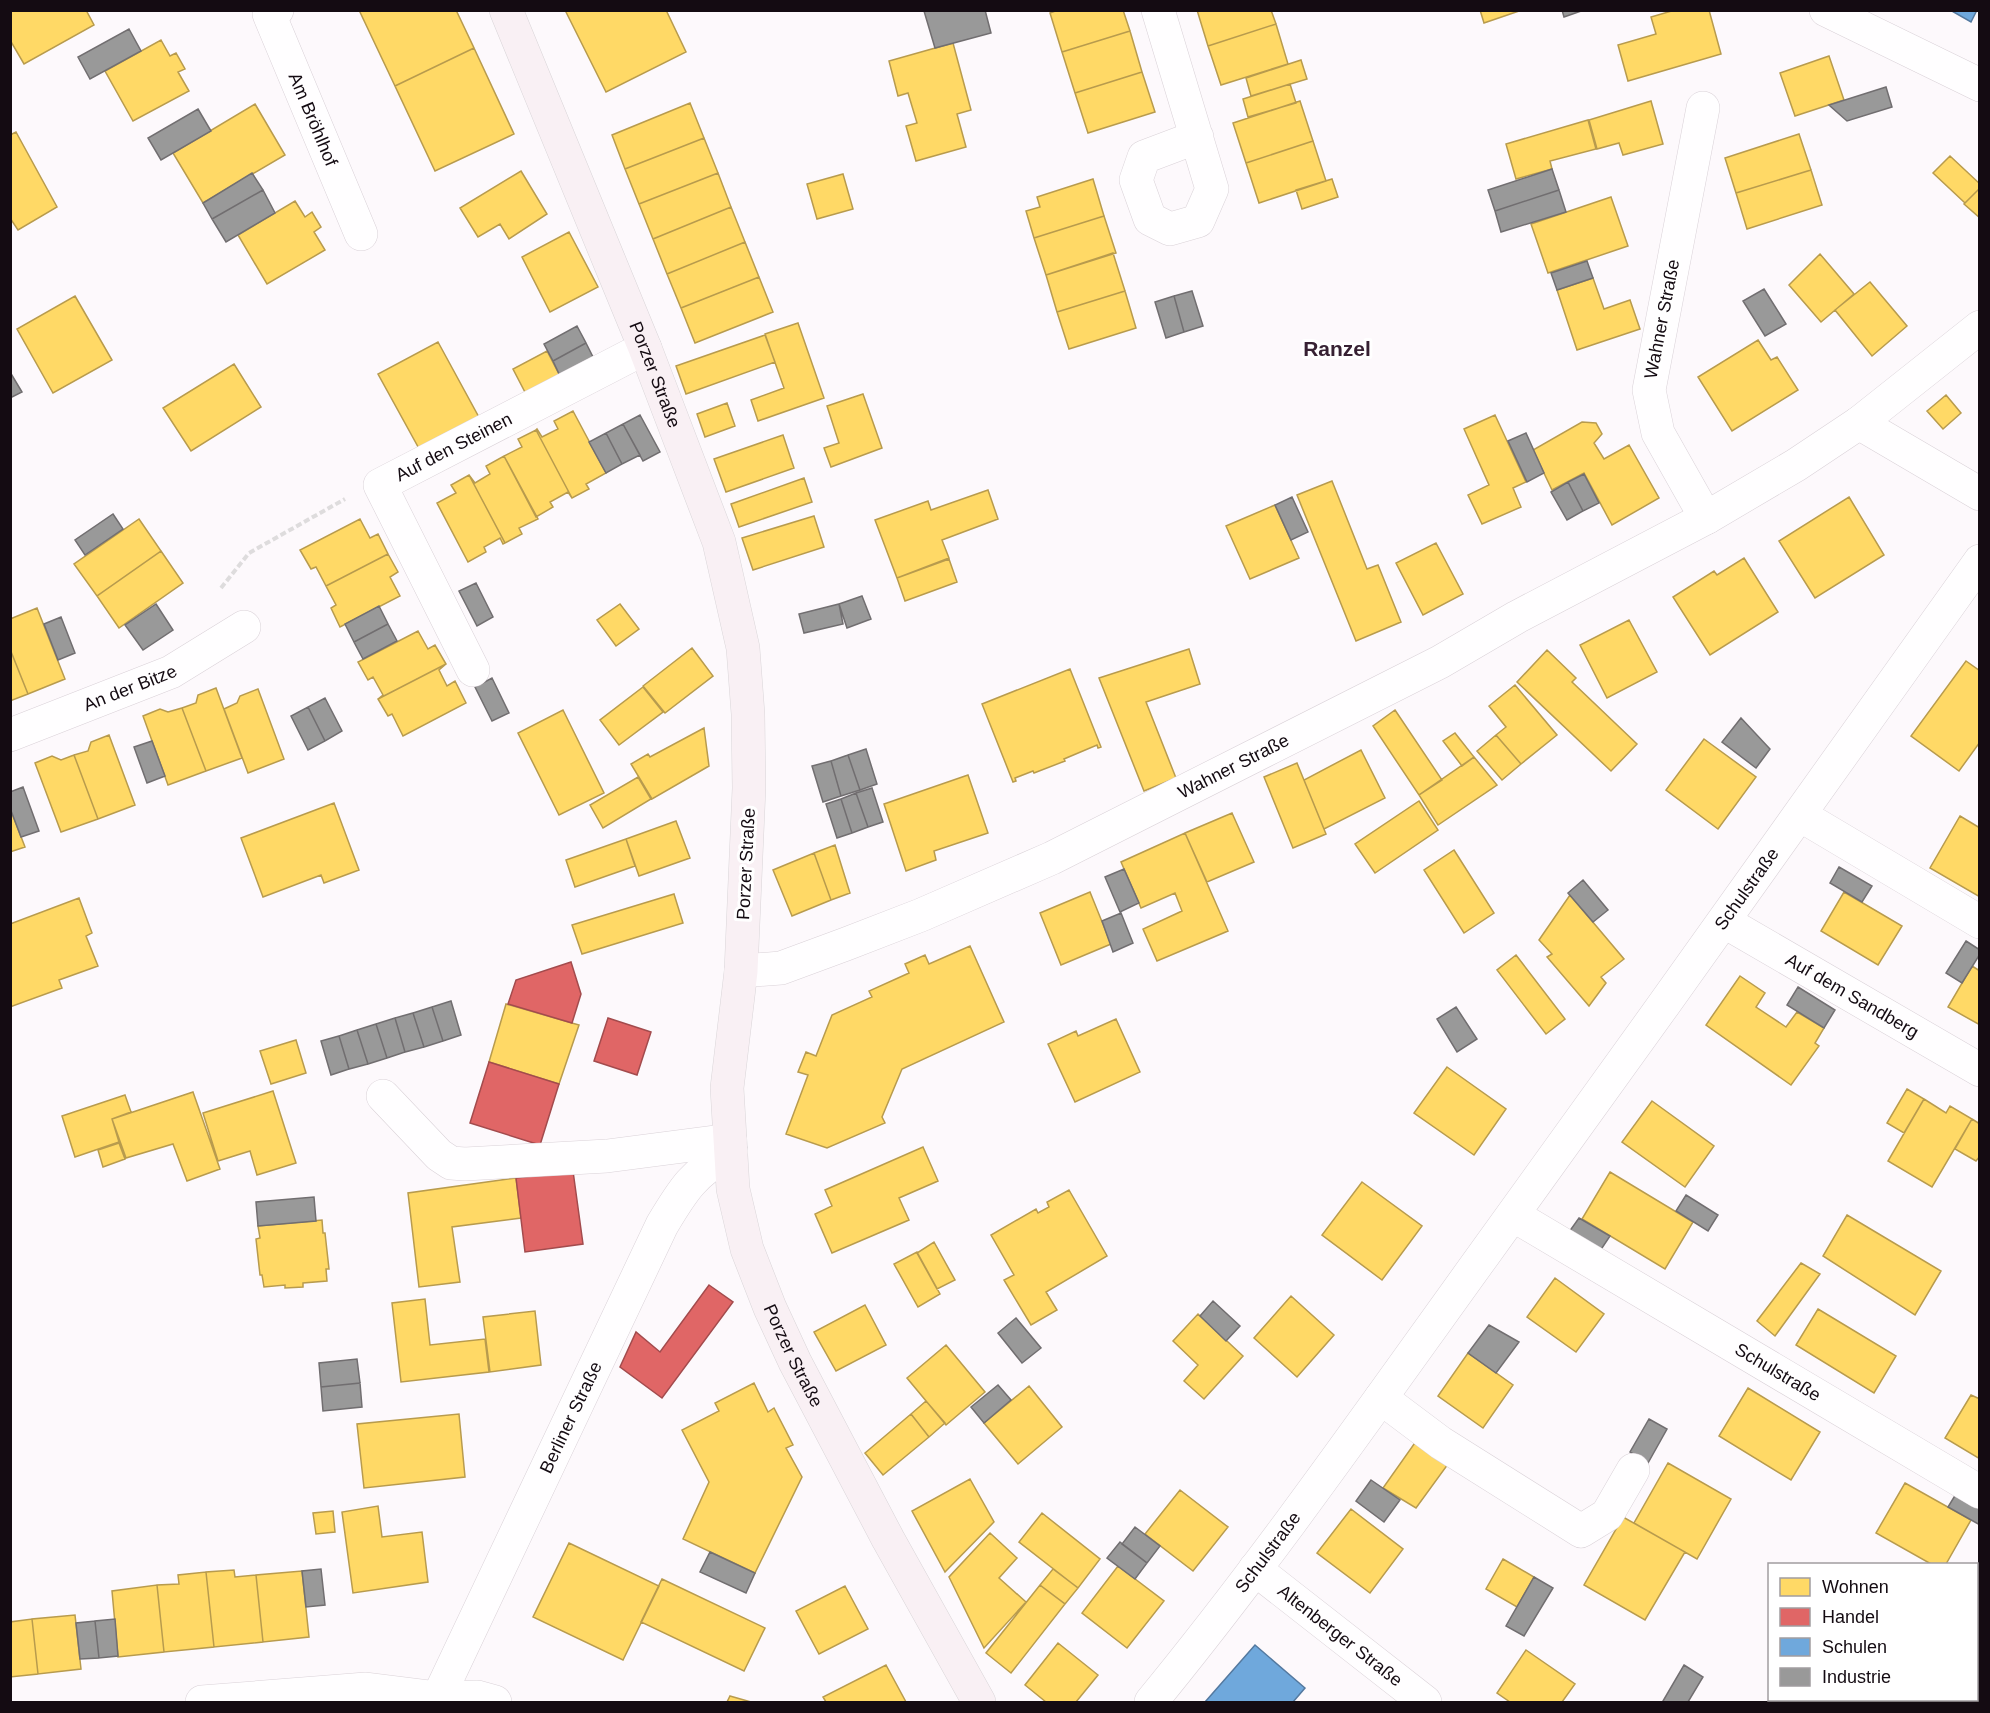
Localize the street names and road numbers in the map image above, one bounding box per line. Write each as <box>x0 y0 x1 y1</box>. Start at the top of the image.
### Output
street label: Am Bröhlhof <box>285 70 342 170</box>
street label: Wahner Straße <box>1641 258 1683 380</box>
street label: Porzer Straße <box>625 319 684 431</box>
street label: Auf den Steinen <box>392 409 515 485</box>
street label: An der Bitze <box>81 661 181 715</box>
street label: Wahner Straße <box>1175 730 1292 803</box>
street label: Porzer Straße <box>733 808 759 920</box>
street label: Schulstraße <box>1711 844 1783 934</box>
street label: Auf dem Sandberg <box>1782 949 1922 1042</box>
street label: Porzer Straße <box>760 1301 827 1410</box>
street label: Schulstraße <box>1731 1339 1824 1405</box>
street label: Berliner Straße <box>536 1358 606 1476</box>
street label: Schulstraße <box>1231 1508 1305 1597</box>
street label: Altenberger Straße <box>1274 1581 1406 1690</box>

